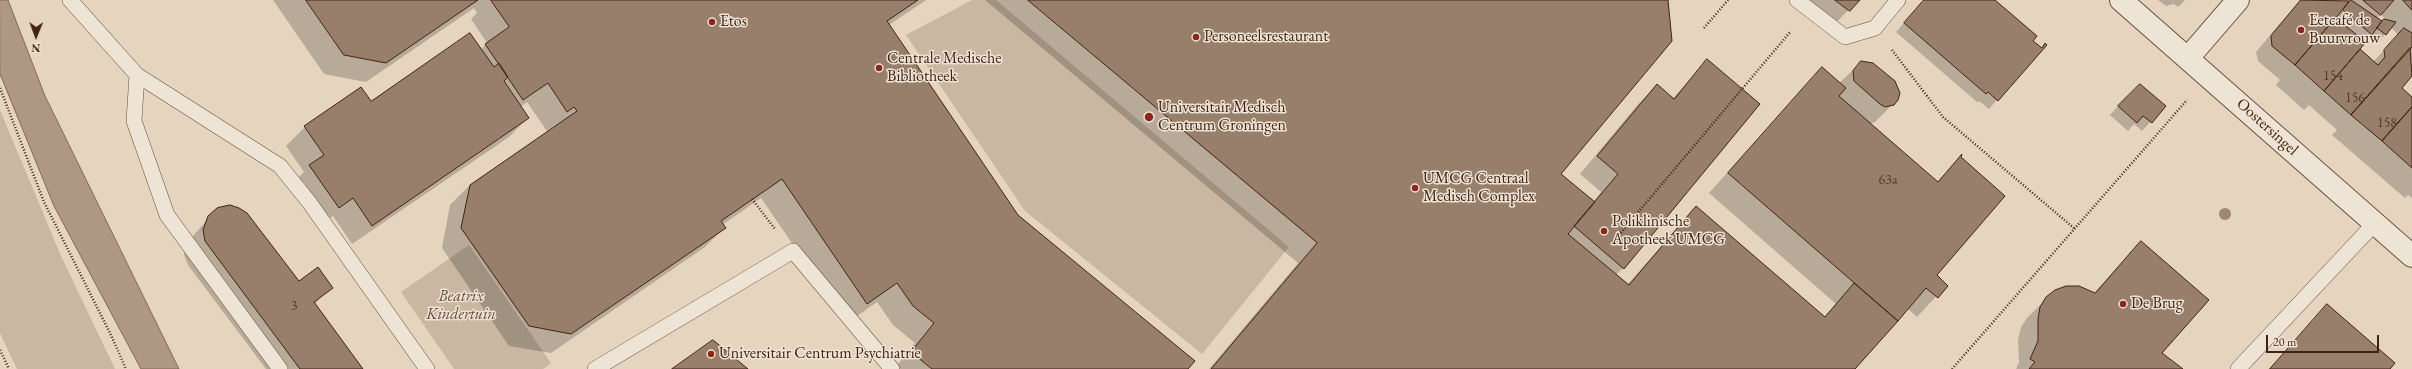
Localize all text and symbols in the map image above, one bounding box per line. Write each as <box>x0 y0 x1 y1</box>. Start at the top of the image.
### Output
place label: Eetcafé de Buurvrouw <box>2309 11 2380 49</box>
place label: Etos <box>720 12 747 32</box>
north arrow <box>16 16 56 56</box>
marker: Etos <box>707 17 717 27</box>
marker: Eetcafé de Buurvrouw <box>2296 25 2306 35</box>
place label: Personeelsrestaurant <box>1204 27 1328 47</box>
marker: Personeelsrestaurant <box>1191 32 1201 42</box>
text: N <box>31 41 40 55</box>
place label: Centrale Medische Bibliotheek <box>887 49 1001 87</box>
marker: Centrale Medische Bibliotheek <box>874 63 884 73</box>
house number: 154 <box>2323 68 2343 84</box>
house number: 156 <box>2345 90 2365 106</box>
street label: Oostersingel <box>2232 94 2302 160</box>
place label: Universitair Medisch Centrum Groningen <box>1158 98 1286 136</box>
marker: Universitair Medisch Centrum Groningen <box>1143 111 1155 123</box>
house number: 158 <box>2377 115 2397 131</box>
place label: UMCG Centraal Medisch Complex <box>1423 169 1535 207</box>
house number: 63a <box>1878 172 1898 188</box>
marker: UMCG Centraal Medisch Complex <box>1410 183 1420 193</box>
place label: Poliklinische Apotheek UMCG <box>1612 212 1725 250</box>
marker: Poliklinische Apotheek UMCG <box>1599 226 1609 236</box>
park label: Beatrix Kindertuin <box>426 287 496 325</box>
place label: De Brug <box>2131 294 2183 314</box>
house number: 3 <box>291 298 297 314</box>
marker: De Brug <box>2118 299 2128 309</box>
scale bar <box>2268 327 2381 353</box>
text: 20 m <box>2273 334 2296 350</box>
place label: Universitair Centrum Psychiatrie <box>719 344 921 364</box>
marker: Universitair Centrum Psychiatrie <box>706 349 716 359</box>

